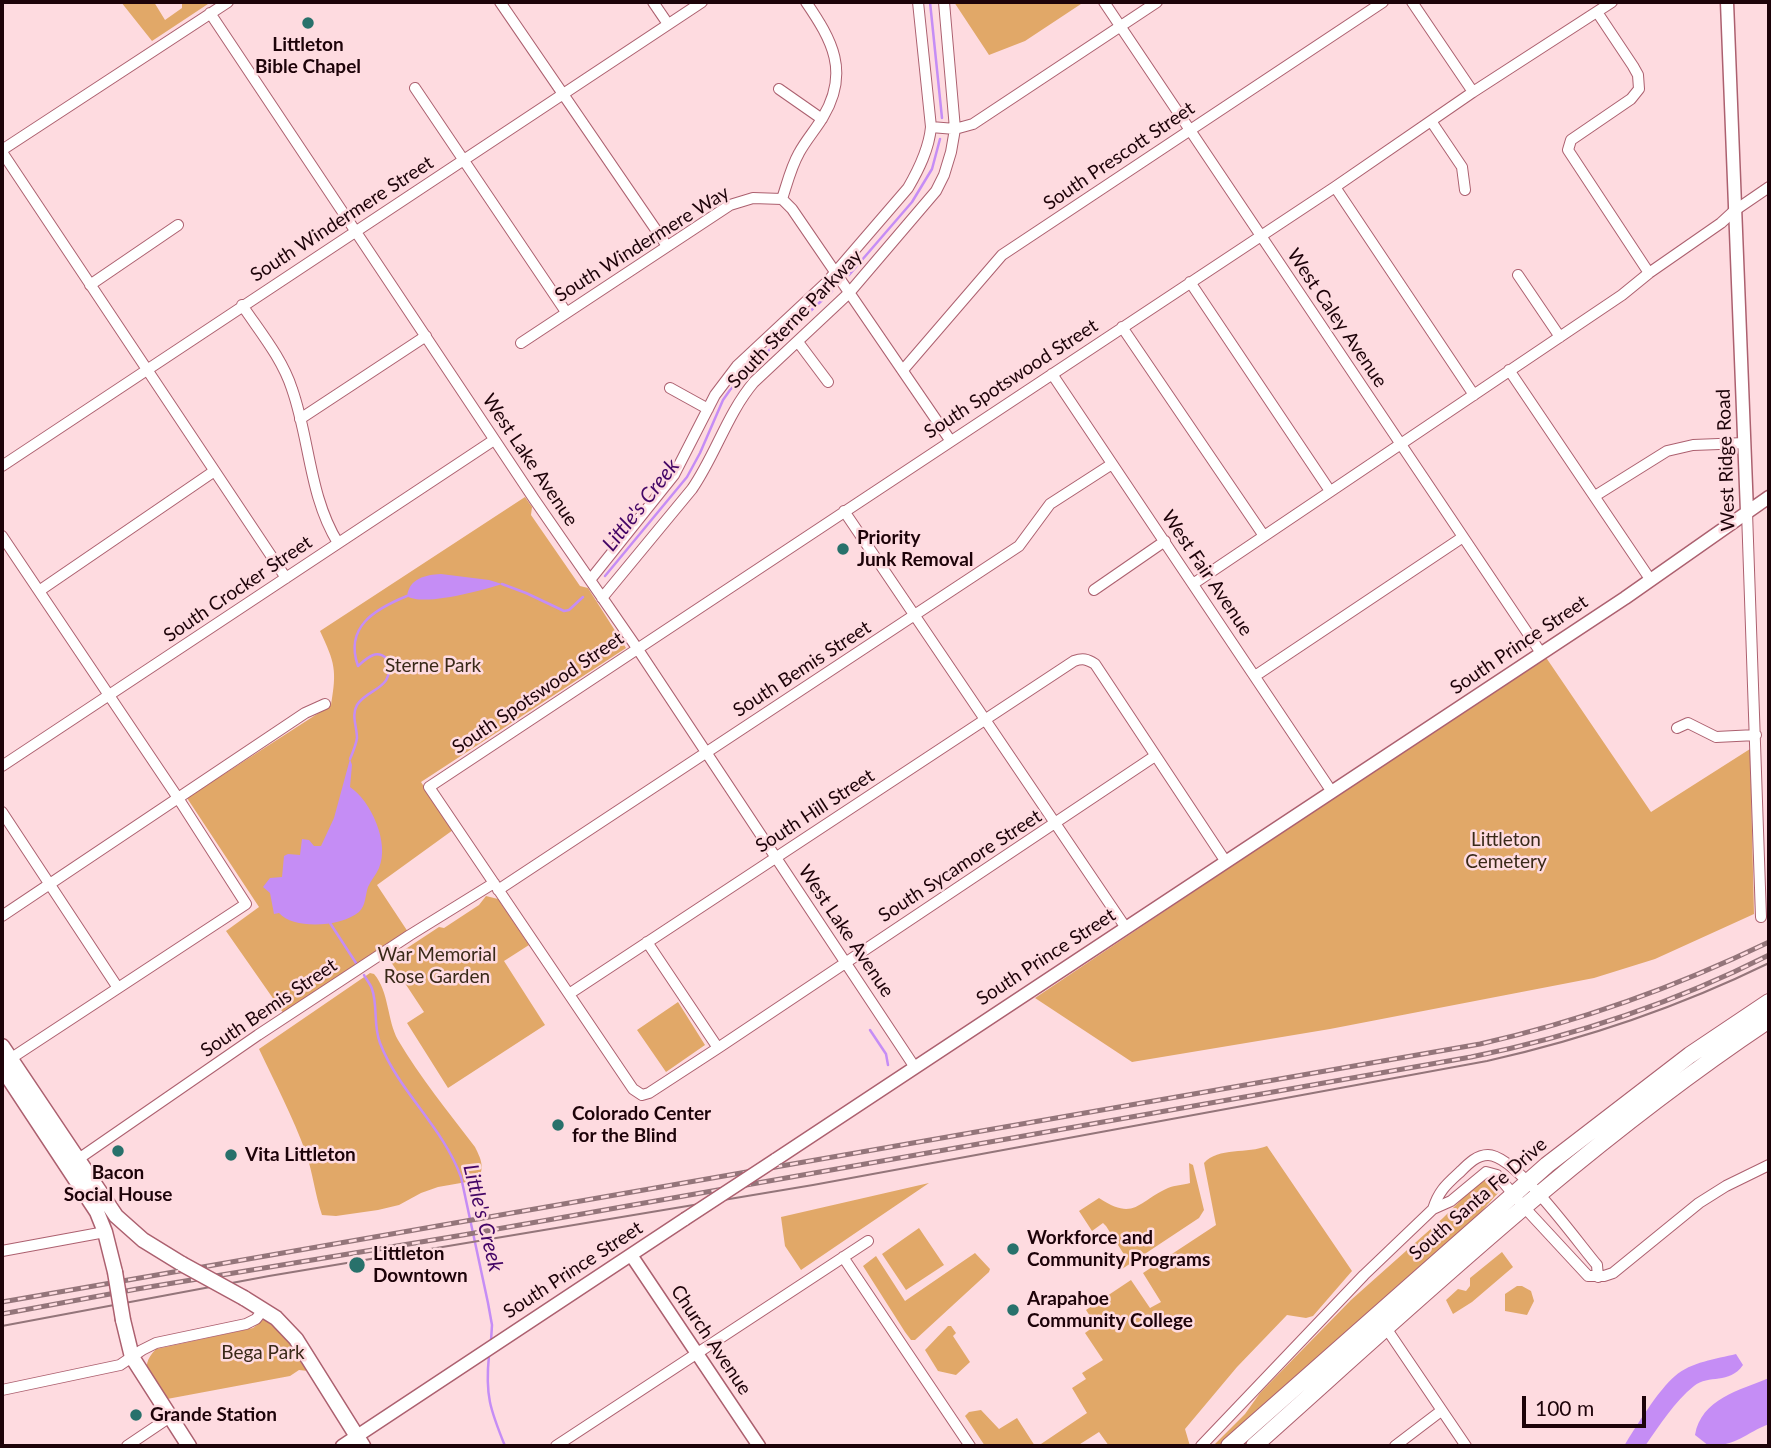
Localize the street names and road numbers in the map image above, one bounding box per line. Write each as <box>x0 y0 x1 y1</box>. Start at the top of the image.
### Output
street label: South Prescott Street <box>1039 97 1199 215</box>
street label: South Windermere Street <box>246 151 438 287</box>
street label: South Windermere Way <box>551 181 733 307</box>
street label: West Caley Avenue <box>1282 244 1392 392</box>
street label: South Sterne Parkway <box>723 245 867 393</box>
street label: South Spotswood Street <box>920 314 1102 444</box>
street label: West Ridge Road <box>1712 389 1740 531</box>
street label: West Lake Avenue <box>477 390 583 530</box>
street label: West Fair Avenue <box>1157 506 1257 640</box>
street label: South Crocker Street <box>160 531 316 647</box>
street label: South Prince Street <box>1446 591 1592 699</box>
street label: South Bemis Street <box>729 616 875 722</box>
street label: South Spotswood Street <box>448 627 628 759</box>
street label: South Hill Street <box>751 764 879 858</box>
street label: South Sycamore Street <box>874 805 1046 927</box>
street label: West Lake Avenue <box>793 861 899 1001</box>
street label: South Prince Street <box>972 904 1120 1010</box>
street label: South Bemis Street <box>197 954 341 1062</box>
street label: South Santa Fe Drive <box>1404 1133 1552 1265</box>
street label: South Prince Street <box>499 1217 647 1323</box>
street label: Church Avenue <box>666 1281 756 1399</box>

